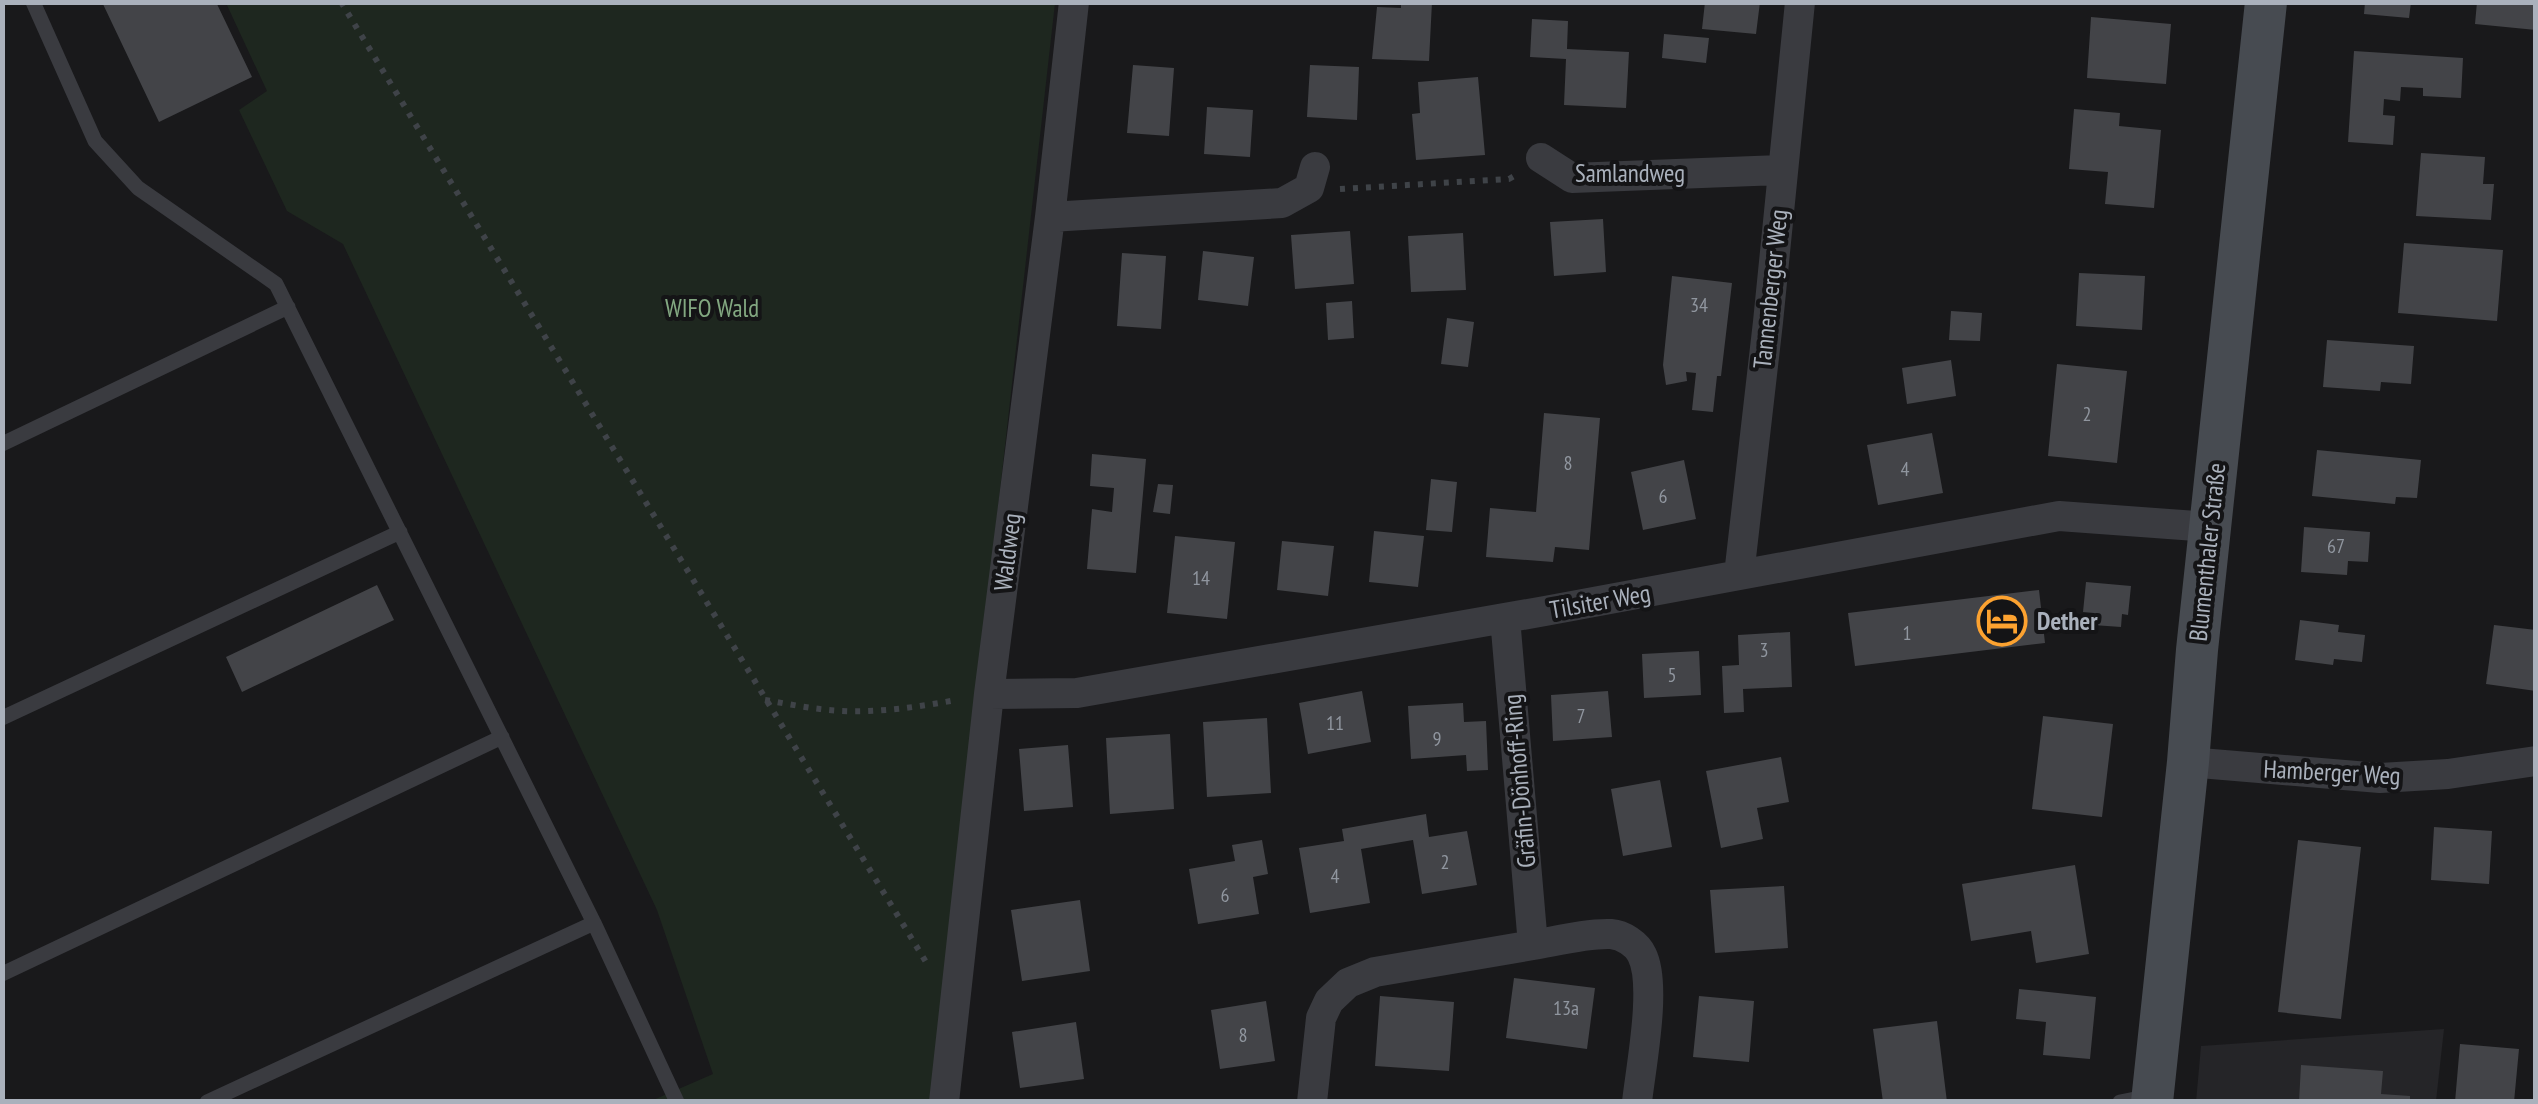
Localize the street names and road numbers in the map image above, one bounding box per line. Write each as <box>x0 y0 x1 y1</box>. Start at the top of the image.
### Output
street label: Samlandweg <box>1575 157 1685 189</box>
street label: Tannenberger Weg <box>1746 208 1794 370</box>
street label: Blumenthaler Straße <box>2182 461 2232 643</box>
street label: Waldweg <box>986 511 1028 593</box>
street label: Tilsiter Weg <box>1547 576 1653 626</box>
street label: Gräfin-Dönhoff-Ring <box>1495 693 1543 869</box>
street label: Hamberger Weg <box>2263 752 2401 792</box>

